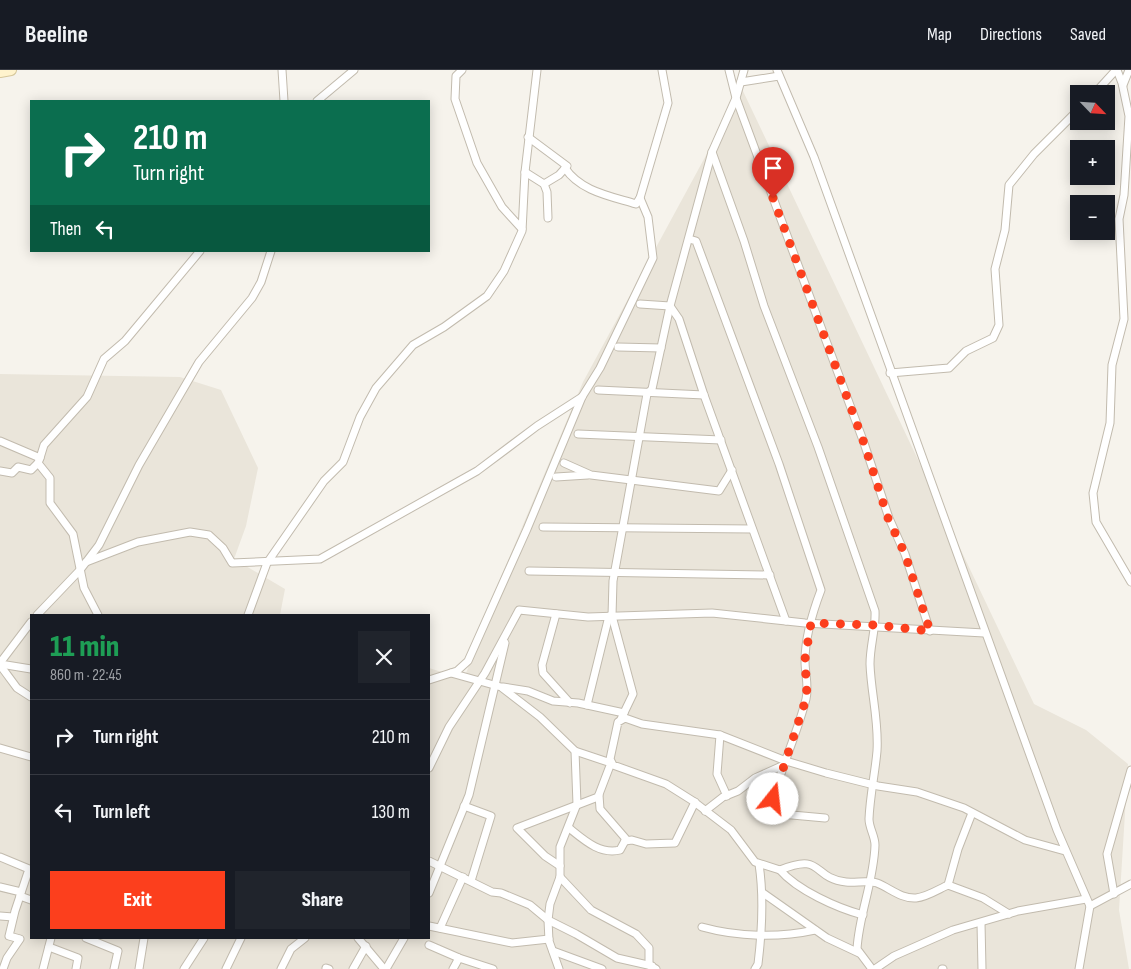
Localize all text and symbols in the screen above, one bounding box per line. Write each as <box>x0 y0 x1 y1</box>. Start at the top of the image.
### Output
text: Beeline <box>25 20 88 49</box>
text: Map <box>927 24 952 45</box>
text: Directions <box>980 24 1042 45</box>
text: Saved <box>1070 24 1106 45</box>
north arrow <box>1070 85 1115 130</box>
map controls <box>1070 85 1115 240</box>
text: 210 m <box>133 117 207 160</box>
icon: right <box>50 120 115 185</box>
button: + <box>1070 140 1115 185</box>
pin <box>752 147 794 198</box>
icon: arrive <box>759 154 787 182</box>
text: Turn right <box>133 160 204 187</box>
button: − <box>1070 195 1115 240</box>
icon: left <box>91 215 119 243</box>
text: Then <box>50 218 81 241</box>
text: 11 min <box>50 629 119 665</box>
button: close <box>358 631 410 683</box>
text: 860 m · 22:45 <box>50 666 122 685</box>
icon: right <box>50 723 78 751</box>
text: Turn right <box>93 726 158 749</box>
text: 210 m <box>372 726 410 749</box>
position arrow <box>746 772 798 824</box>
icon: left <box>50 798 78 826</box>
text: Turn left <box>93 801 150 824</box>
text: 130 m <box>372 801 410 824</box>
button: Exit <box>50 871 225 929</box>
button: Share <box>235 871 410 929</box>

